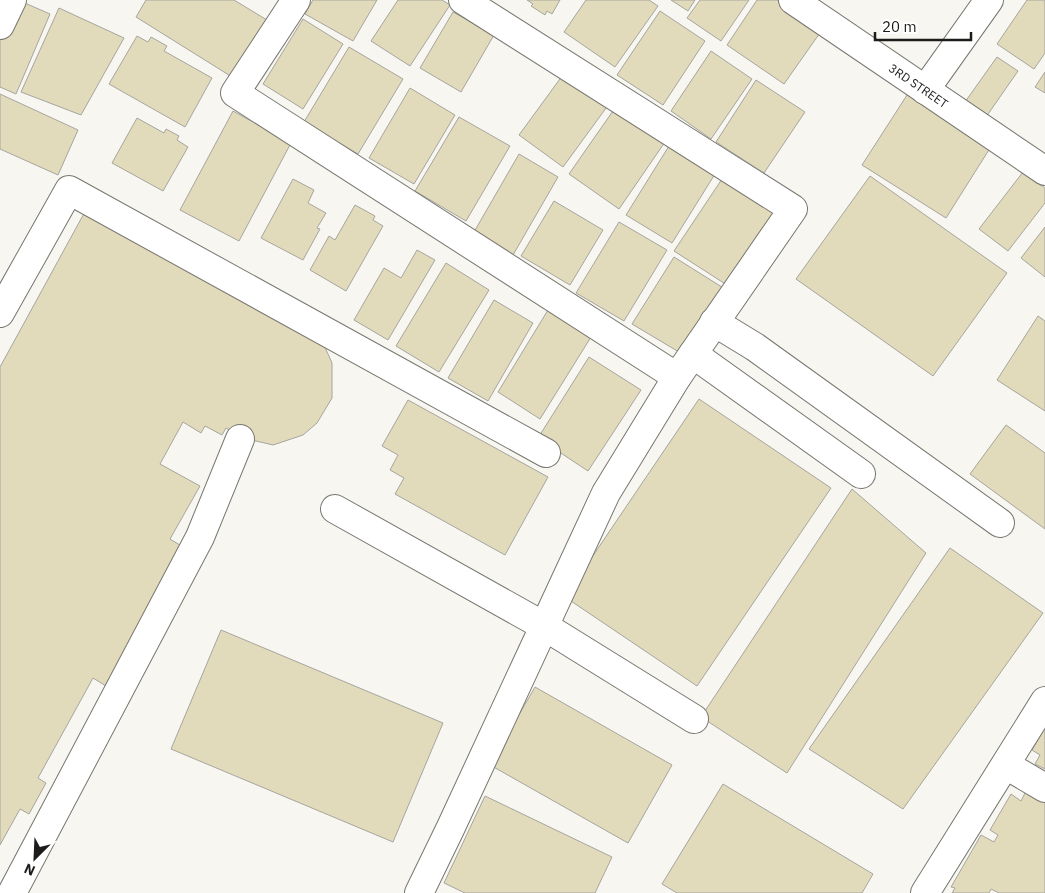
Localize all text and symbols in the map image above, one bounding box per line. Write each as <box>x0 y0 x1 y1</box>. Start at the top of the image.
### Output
scale bar <box>875 10 971 42</box>
text: 20 m <box>882 17 917 36</box>
street label: 3RD STREET <box>886 60 951 111</box>
north arrow <box>10 833 60 883</box>
text: N <box>21 860 38 880</box>

